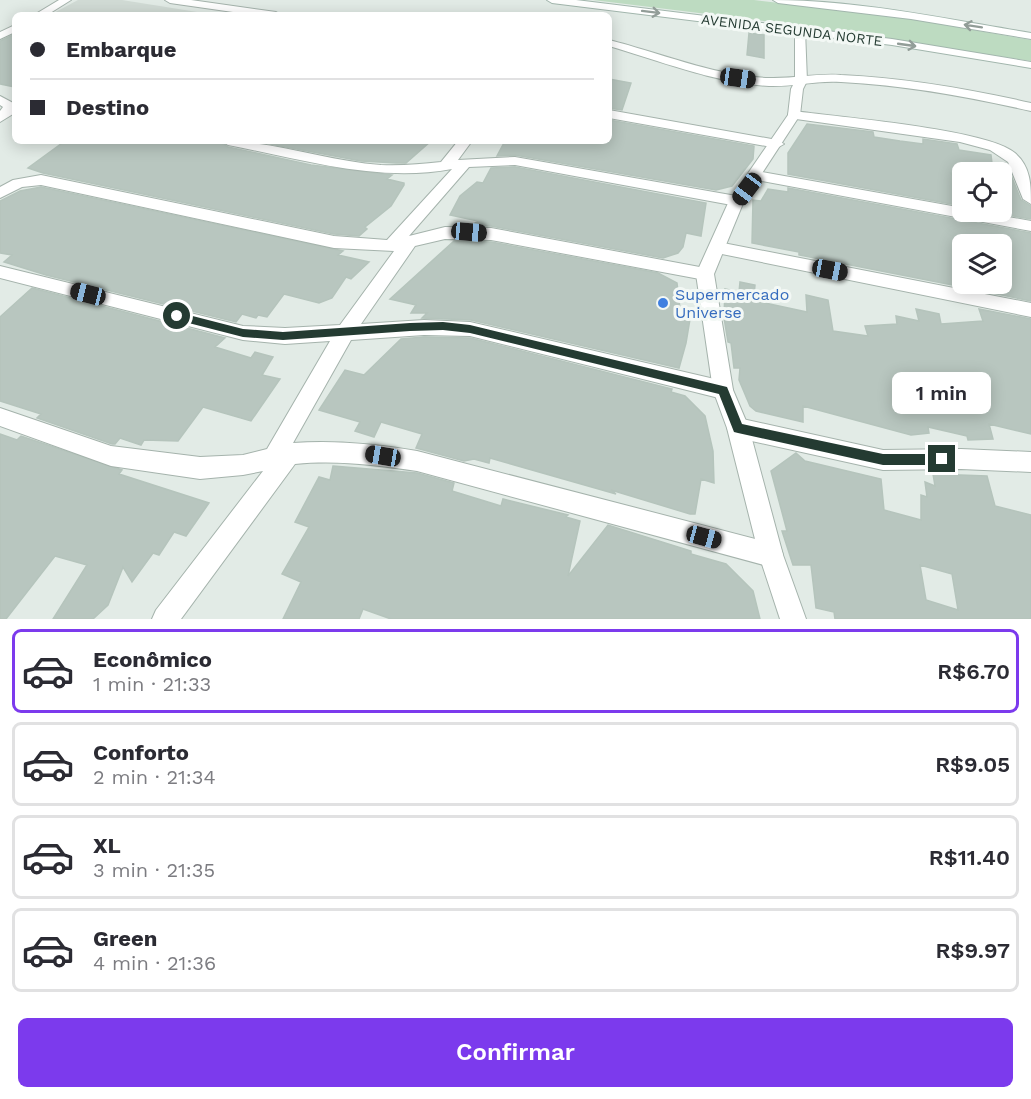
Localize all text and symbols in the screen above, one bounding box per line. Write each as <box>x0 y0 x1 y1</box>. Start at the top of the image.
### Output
one-way arrow <box>641 7 661 18</box>
street label: AVENIDA SEGUNDA NORTE <box>700 11 884 49</box>
one-way arrow <box>964 21 984 32</box>
text: Embarque <box>66 37 176 62</box>
one-way arrow <box>897 39 917 50</box>
car <box>719 67 757 89</box>
text: Destino <box>66 95 149 120</box>
map controls <box>952 162 1012 294</box>
button: locate <box>952 162 1012 222</box>
car <box>729 169 765 209</box>
car <box>450 221 488 243</box>
button: layers <box>952 234 1012 294</box>
car <box>811 258 849 282</box>
car <box>68 281 108 307</box>
place label: Supermercado Universe <box>675 285 789 322</box>
marker: Supermercado Universe <box>656 296 670 310</box>
route start <box>163 302 190 329</box>
callout: 1 min <box>892 372 992 414</box>
text: 1 min <box>916 381 967 405</box>
car <box>364 444 402 468</box>
route end <box>928 445 955 472</box>
car <box>684 524 724 550</box>
icon: car <box>21 644 75 698</box>
text: Econômico <box>93 647 212 672</box>
text: R$6.70 <box>937 659 1010 684</box>
text: 1 min · 21:33 <box>93 672 211 696</box>
icon: car <box>21 737 75 791</box>
text: Conforto <box>93 740 189 765</box>
text: R$9.05 <box>935 752 1010 777</box>
text: 2 min · 21:34 <box>93 765 216 789</box>
icon: car <box>21 830 75 884</box>
text: XL <box>93 833 121 858</box>
text: R$11.40 <box>929 845 1010 870</box>
text: 3 min · 21:35 <box>93 858 215 882</box>
icon: car <box>21 923 75 977</box>
text: Green <box>93 926 157 951</box>
text: R$9.97 <box>935 938 1010 963</box>
text: 4 min · 21:36 <box>93 951 216 975</box>
button: Confirmar <box>18 1018 1013 1087</box>

